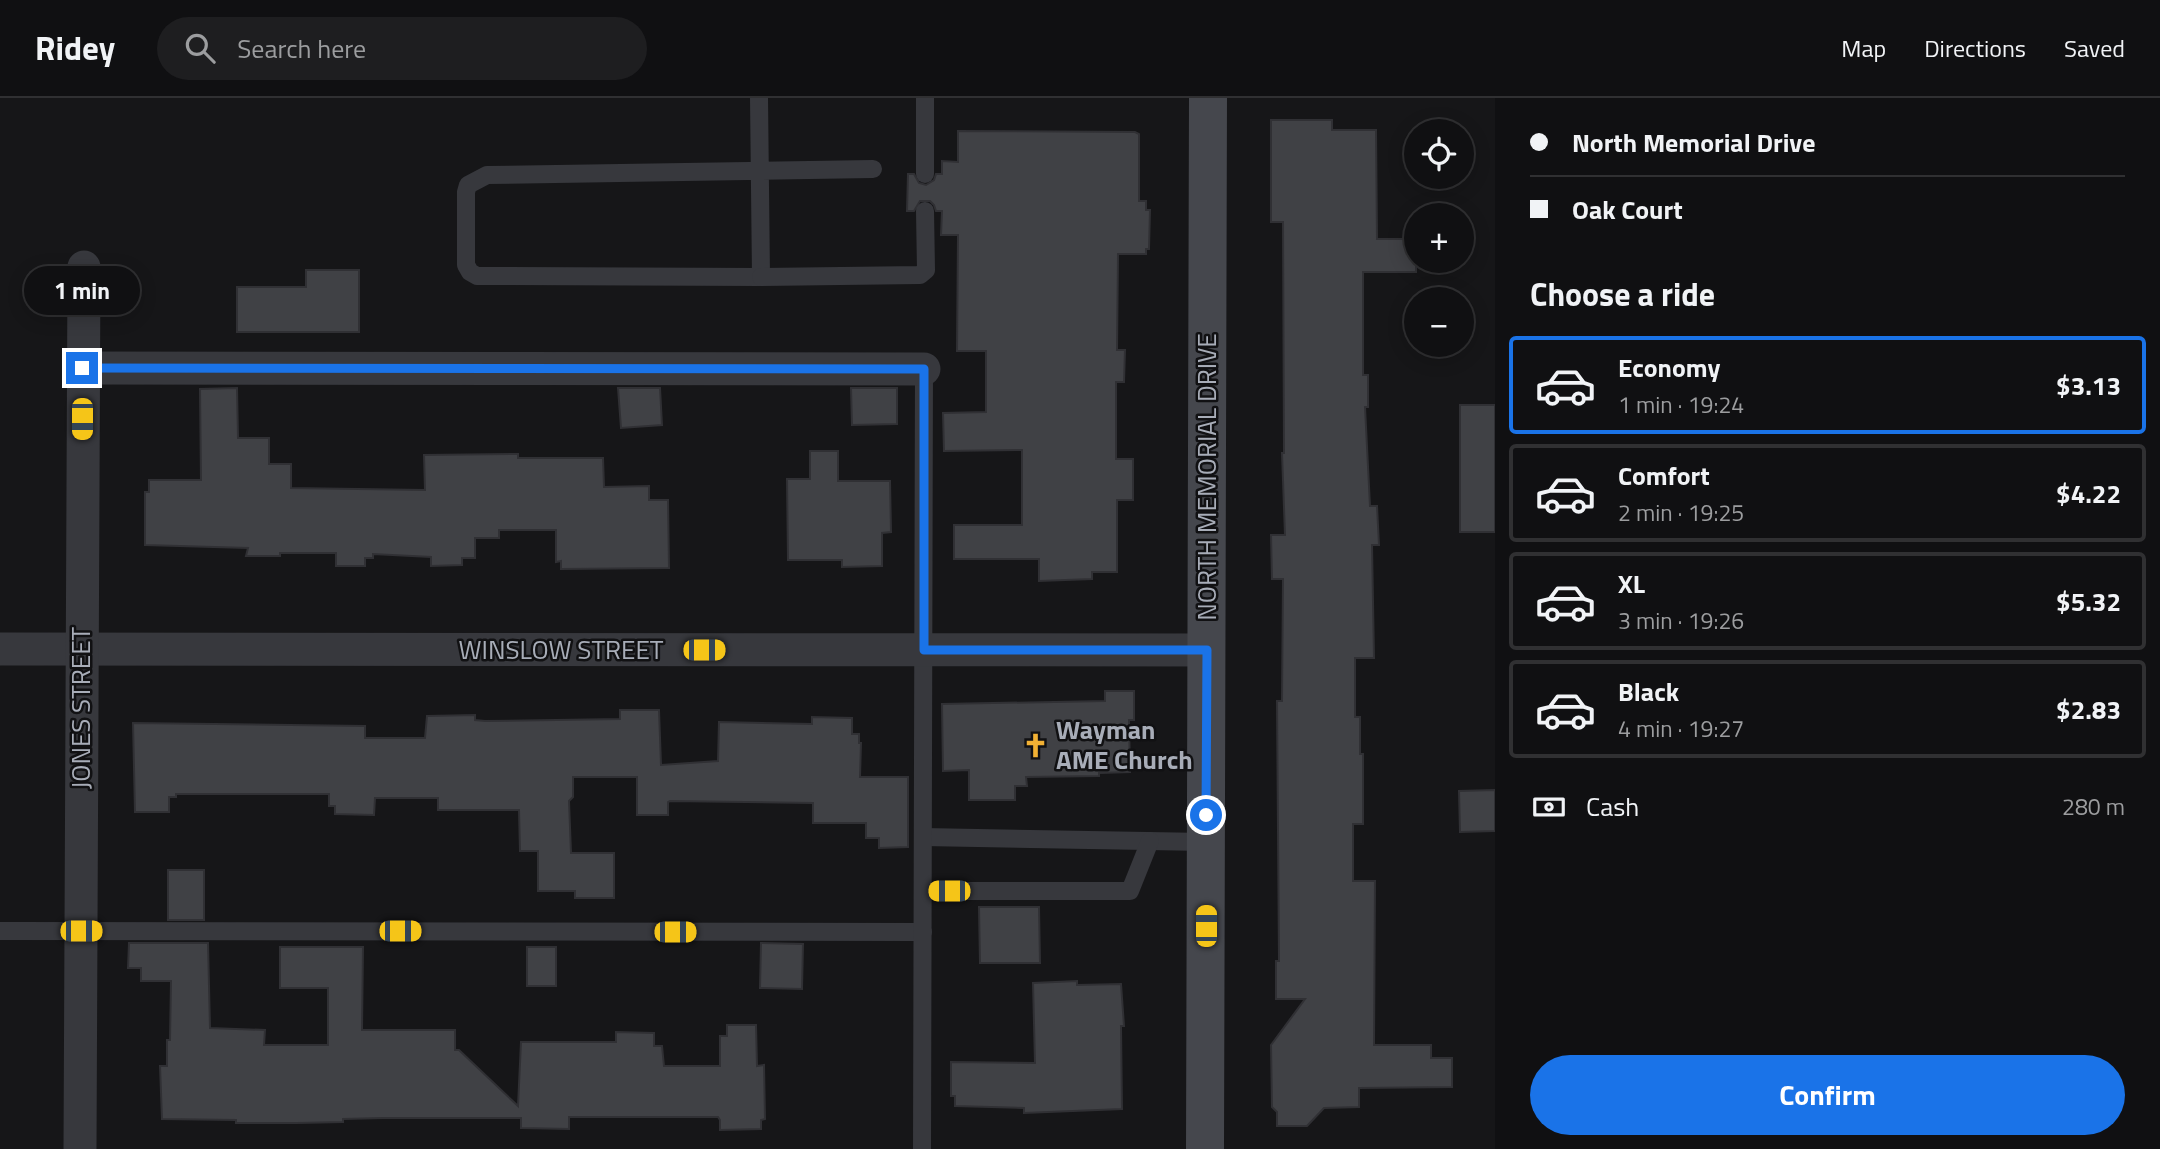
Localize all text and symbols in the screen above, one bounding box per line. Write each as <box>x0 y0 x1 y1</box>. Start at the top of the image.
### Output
search box <box>157 17 647 80</box>
text: Ridey <box>35 23 115 73</box>
icon: search <box>181 29 219 67</box>
text: Search here <box>237 29 366 68</box>
text: Map <box>1841 30 1886 66</box>
text: Directions <box>1924 30 2026 66</box>
text: Saved <box>2064 30 2125 66</box>
map controls <box>1404 119 1474 357</box>
button: locate <box>1404 119 1474 189</box>
text: North Memorial Drive <box>1572 123 1815 162</box>
text: Oak Court <box>1572 190 1683 229</box>
button: + <box>1404 203 1474 273</box>
callout: 1 min <box>24 266 140 316</box>
text: Choose a ride <box>1530 270 1715 318</box>
text: 1 min <box>54 273 110 308</box>
button: − <box>1404 287 1474 357</box>
street label: NORTH MEMORIAL DRIVE <box>1187 333 1226 621</box>
text: Economy <box>1618 348 1720 387</box>
route end <box>66 352 98 384</box>
icon: car <box>1534 354 1597 417</box>
text: $3.13 <box>2056 366 2121 405</box>
text: 1 min · 19:24 <box>1618 387 1744 422</box>
car <box>72 398 93 440</box>
text: Comfort <box>1618 456 1710 495</box>
icon: car <box>1534 462 1597 525</box>
text: $4.22 <box>2056 474 2121 513</box>
text: 2 min · 19:25 <box>1618 495 1744 530</box>
text: XL <box>1618 564 1645 603</box>
icon: car <box>1534 570 1597 633</box>
text: $5.32 <box>2056 582 2121 621</box>
text: 3 min · 19:26 <box>1618 603 1744 638</box>
street label: JONES STREET <box>61 626 100 789</box>
street label: WINSLOW STREET <box>458 630 664 669</box>
car <box>684 640 726 661</box>
text: Black <box>1618 672 1679 711</box>
icon: car <box>1534 678 1597 741</box>
text: $2.83 <box>2056 690 2121 729</box>
place label: Wayman AME Church <box>1056 710 1193 779</box>
text: 4 min · 19:27 <box>1618 711 1744 746</box>
church icon: Wayman AME Church <box>1022 731 1050 759</box>
text: Cash <box>1586 787 1639 826</box>
icon: cash <box>1530 788 1568 826</box>
text: 280 m <box>2062 789 2125 824</box>
route start <box>1190 799 1222 831</box>
car <box>929 881 971 902</box>
car <box>1196 905 1217 947</box>
car <box>61 921 103 942</box>
car <box>380 921 422 942</box>
car <box>655 922 697 943</box>
button: Confirm <box>1530 1055 2125 1135</box>

